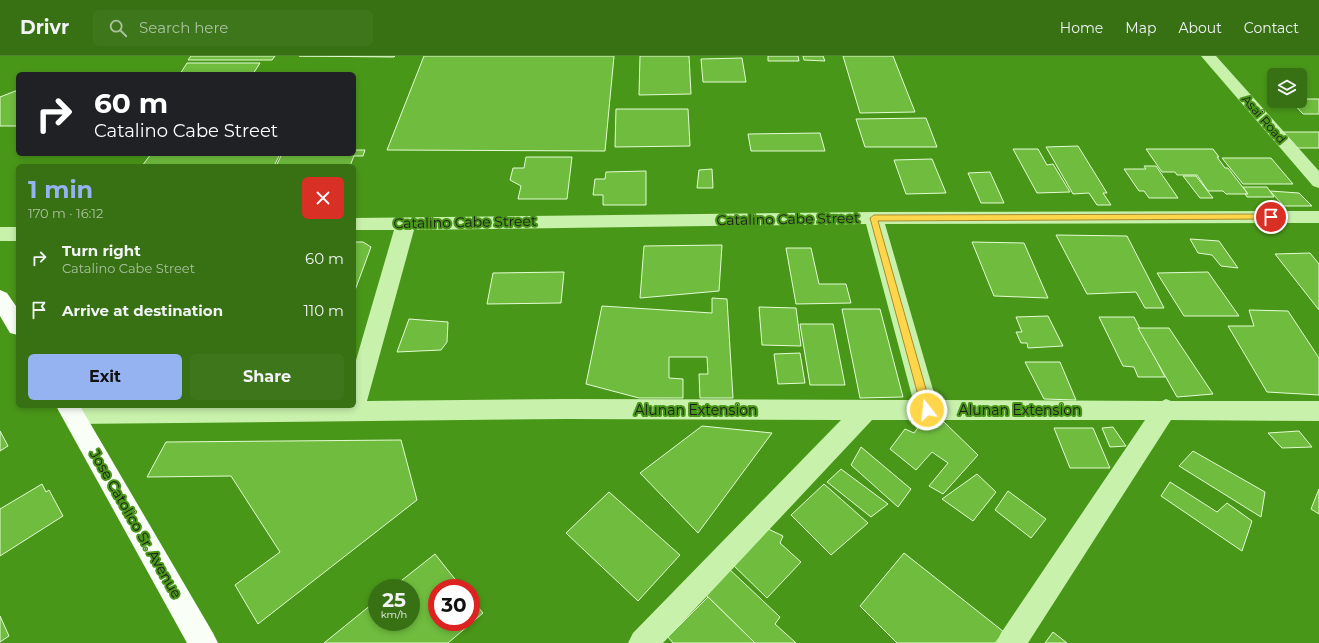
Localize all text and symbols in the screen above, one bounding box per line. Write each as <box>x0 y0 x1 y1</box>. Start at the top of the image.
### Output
search box <box>93 10 373 46</box>
text: Drivr <box>20 16 69 39</box>
icon: search <box>107 17 129 39</box>
text: Search here <box>139 18 228 37</box>
text: Home <box>1060 19 1103 37</box>
text: Map <box>1125 19 1156 37</box>
text: About <box>1178 19 1222 37</box>
text: Contact <box>1244 19 1299 37</box>
map controls <box>1267 68 1307 108</box>
button: layers <box>1267 68 1307 108</box>
text: 60 m <box>94 86 168 120</box>
icon: right <box>28 88 80 140</box>
street label: Asai Road <box>1239 92 1289 146</box>
text: Catalino Cabe Street <box>94 120 278 142</box>
text: 1 min <box>28 175 93 204</box>
button: close <box>302 177 344 219</box>
pin <box>1254 200 1288 234</box>
text: 170 m · 16:12 <box>28 205 103 221</box>
icon: arrive <box>1260 206 1282 228</box>
street label: Catalino Cabe Street <box>716 209 860 229</box>
street label: Catalino Cabe Street <box>393 212 537 232</box>
text: Turn right <box>62 241 141 260</box>
icon: right <box>28 247 50 269</box>
text: 60 m <box>305 249 344 268</box>
text: Catalino Cabe Street <box>62 260 195 276</box>
icon: arrive <box>28 299 50 321</box>
text: Arrive at destination <box>62 301 223 320</box>
text: 110 m <box>303 301 344 320</box>
button: Exit <box>28 354 182 400</box>
button: Share <box>190 354 344 400</box>
position arrow <box>906 389 948 431</box>
street label: Alunan Extension <box>635 401 757 419</box>
street label: Alunan Extension <box>959 401 1081 419</box>
street label: Jose Catolico Sr. Avenue <box>86 446 186 601</box>
speed limit sign: 30 <box>428 579 480 631</box>
text: 25 <box>382 588 406 612</box>
text: km/h <box>381 608 407 621</box>

